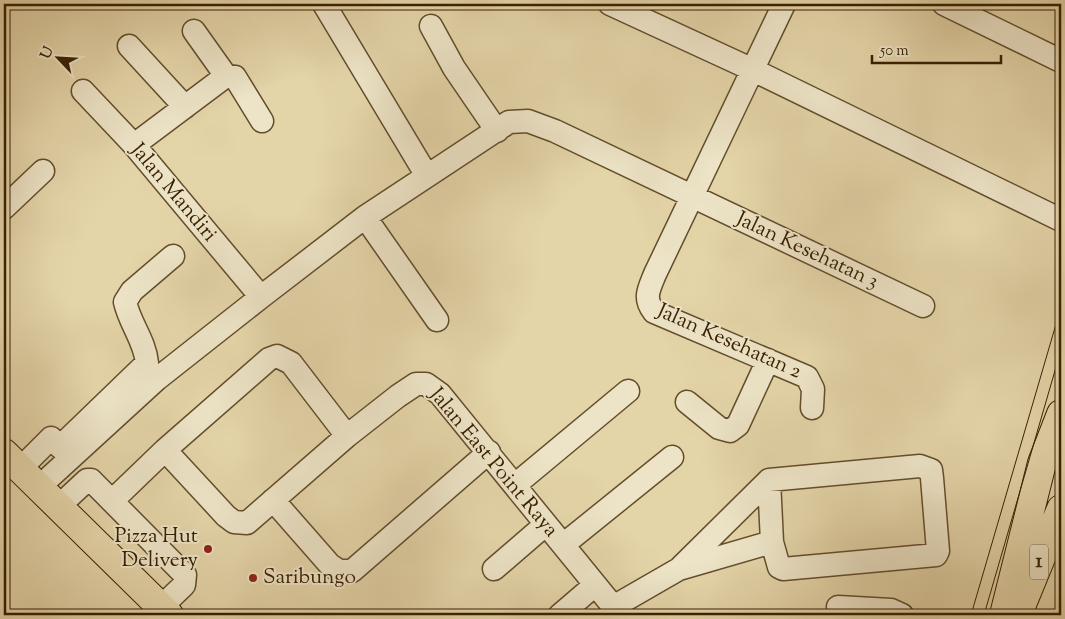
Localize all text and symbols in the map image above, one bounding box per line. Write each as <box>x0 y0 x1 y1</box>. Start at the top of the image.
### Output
north arrow <box>32 32 82 82</box>
scale bar <box>872 32 1001 64</box>
text: 50 m <box>879 41 909 62</box>
text: U <box>37 43 60 63</box>
street label: Jalan Mandiri <box>122 136 223 249</box>
street label: Jalan Kesehatan 3 <box>730 204 883 297</box>
street label: Jalan Kesehatan 2 <box>651 296 806 387</box>
street label: Jalan East Point Raya <box>421 381 565 545</box>
place label: Pizza Hut Delivery <box>115 522 199 576</box>
marker: Pizza Hut Delivery <box>202 543 214 555</box>
road number: 1 <box>1030 544 1048 580</box>
place label: Saribungo <box>263 563 356 593</box>
marker: Saribungo <box>247 572 259 584</box>

